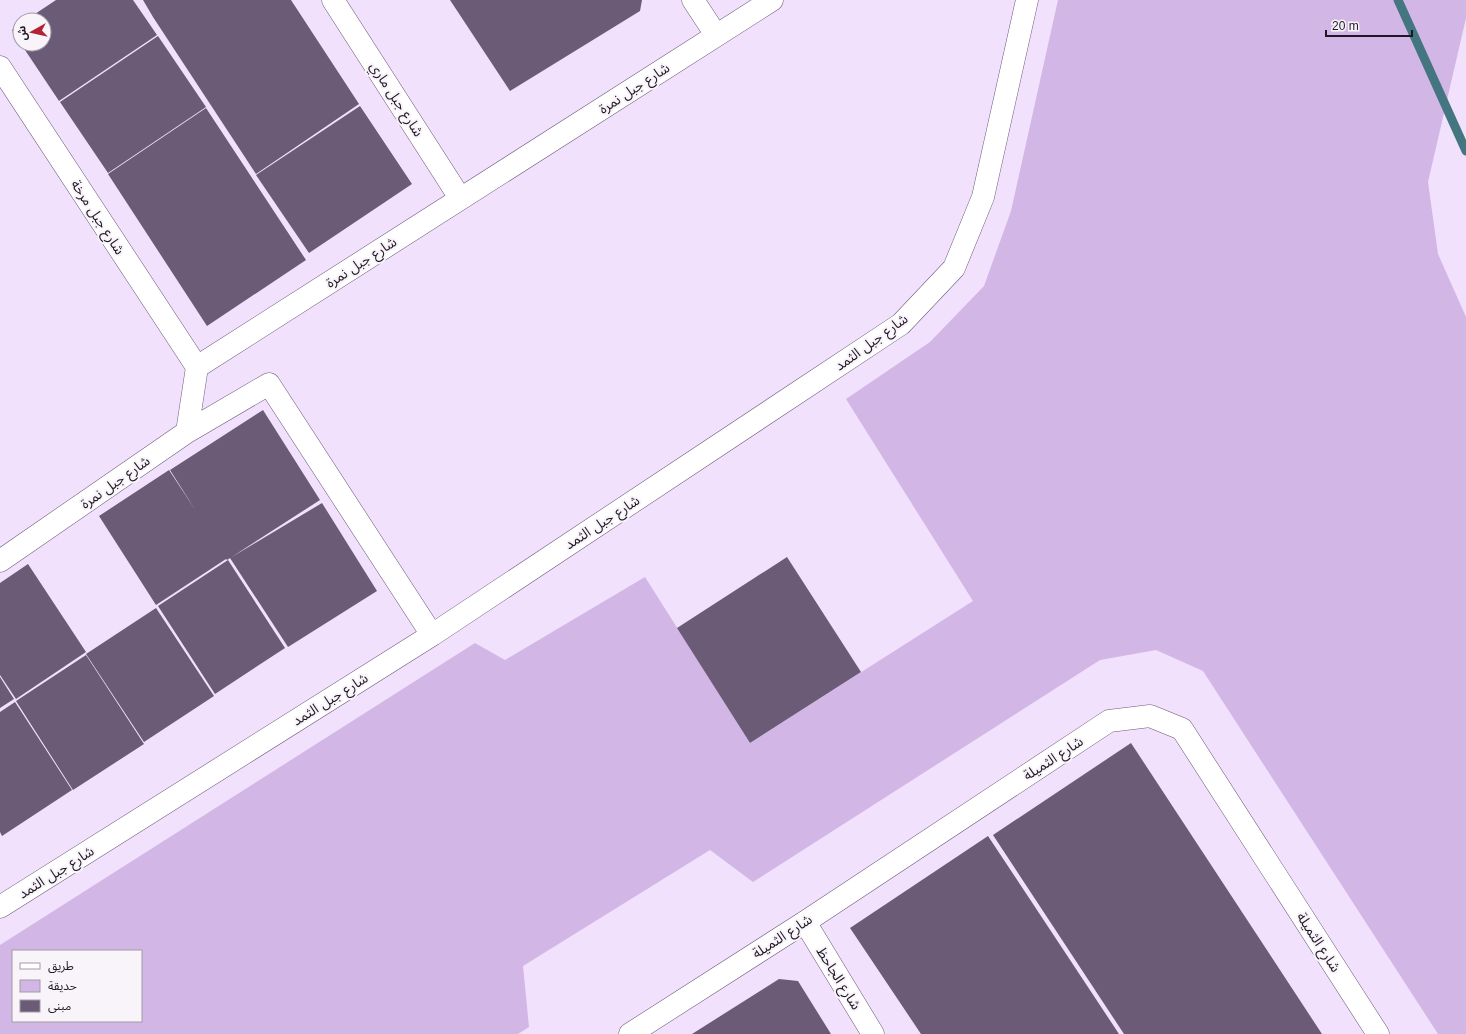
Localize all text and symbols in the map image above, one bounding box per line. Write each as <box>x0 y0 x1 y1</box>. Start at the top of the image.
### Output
north arrow <box>12 12 52 52</box>
scale bar <box>1326 12 1412 38</box>
text: 20 m <box>1332 19 1359 33</box>
text: ش <box>15 25 30 42</box>
street label: شارع جبل ماري <box>364 59 427 141</box>
street label: شارع جبل نمرة <box>596 59 674 119</box>
street label: شارع جبل مرخة <box>65 177 128 259</box>
street label: شارع جبل نمرة <box>323 233 401 293</box>
street label: شارع جبل الثمد <box>831 310 912 376</box>
street label: شارع جبل نمرة <box>77 452 154 514</box>
street label: شارع جبل الثمد <box>562 492 644 555</box>
street label: شارع جبل الثمد <box>289 669 372 731</box>
street label: شارع الثميلة <box>1020 733 1087 786</box>
street label: شارع جبل الثمد <box>15 842 98 904</box>
street label: شارع الثميلة <box>1291 909 1344 976</box>
street label: شارع الثميلة <box>749 911 816 964</box>
street label: شارع الجاحظ <box>811 944 865 1014</box>
legend <box>12 950 142 1022</box>
text: طريق <box>48 959 74 974</box>
text: حديقة <box>48 979 77 993</box>
text: مبنى <box>48 999 71 1013</box>

